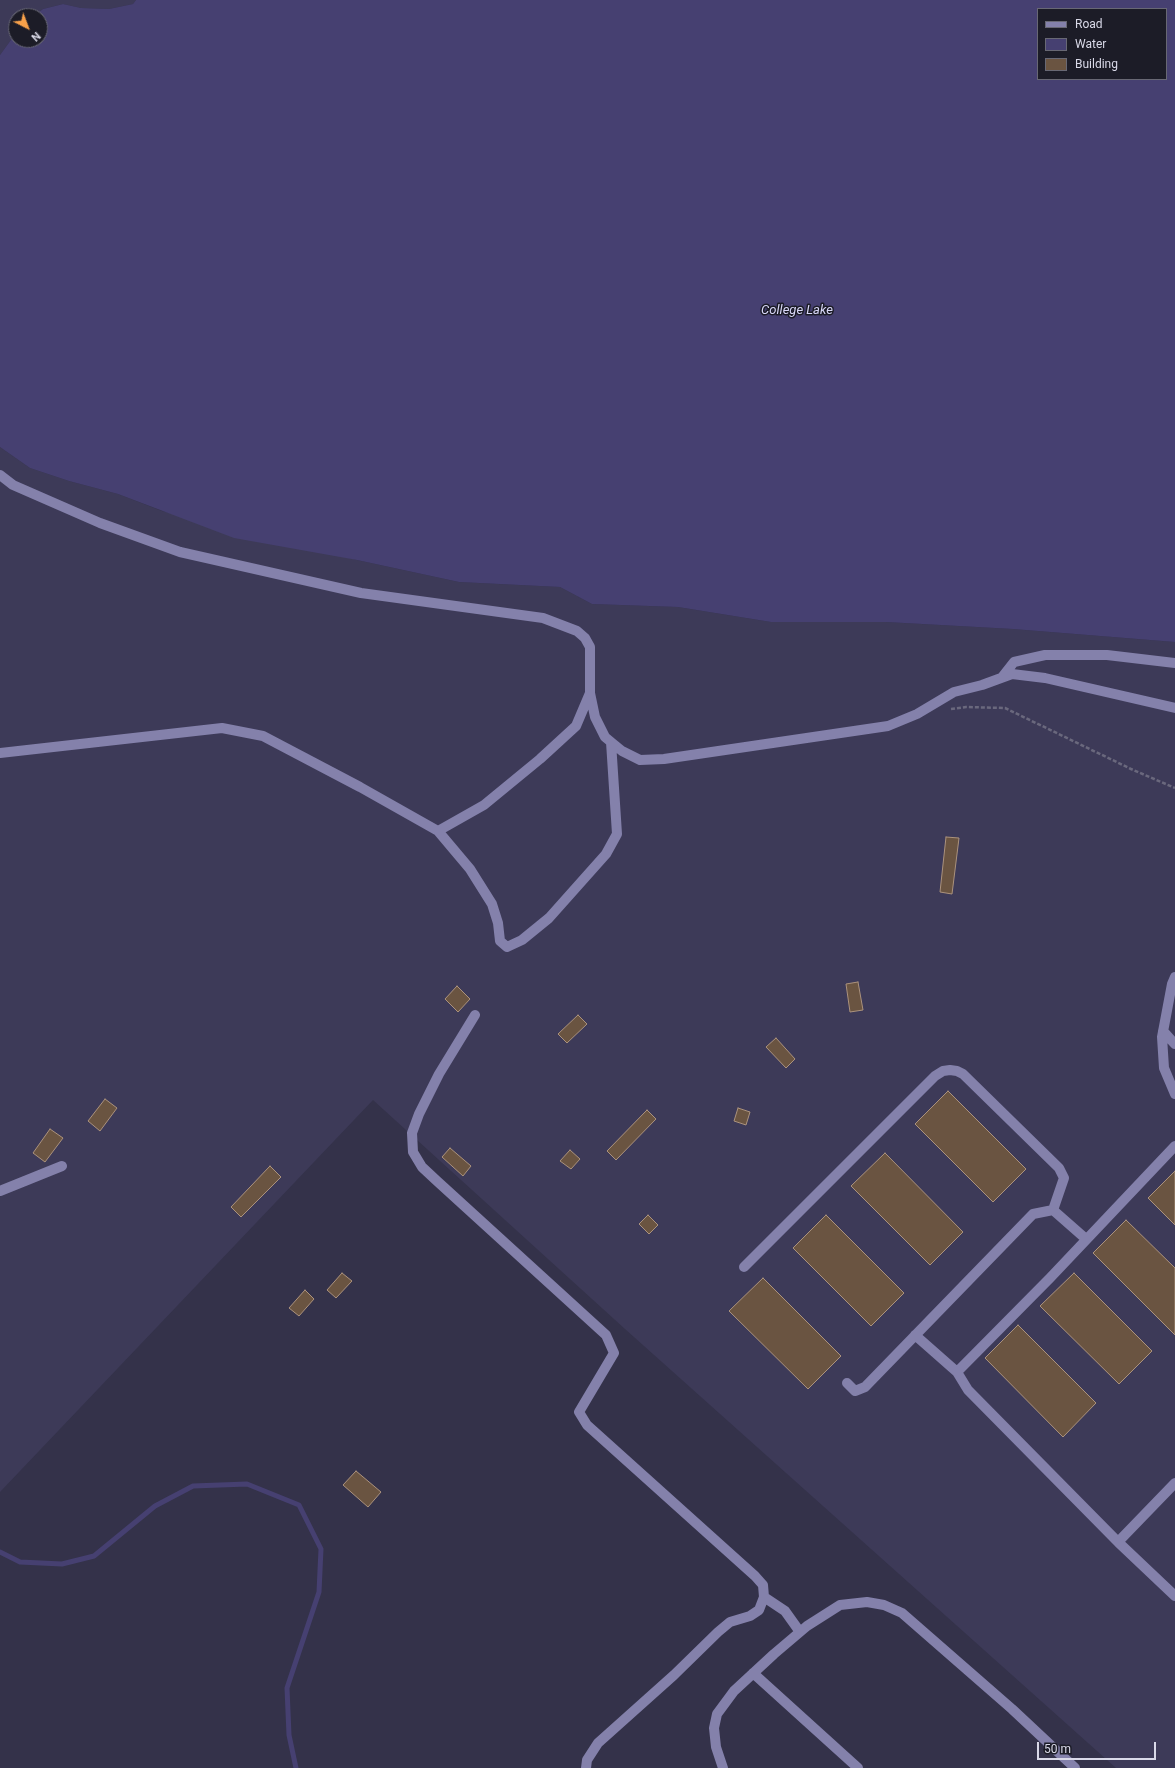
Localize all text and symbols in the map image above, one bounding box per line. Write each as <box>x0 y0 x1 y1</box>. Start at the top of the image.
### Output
north arrow <box>8 8 48 48</box>
legend <box>1037 8 1167 80</box>
text: Road <box>1075 17 1103 31</box>
text: N <box>28 29 43 44</box>
text: Water <box>1075 37 1106 51</box>
text: Building <box>1075 57 1118 71</box>
water label: College Lake <box>761 303 833 319</box>
scale bar <box>1039 1734 1158 1760</box>
text: 50 m <box>1044 1742 1071 1756</box>

